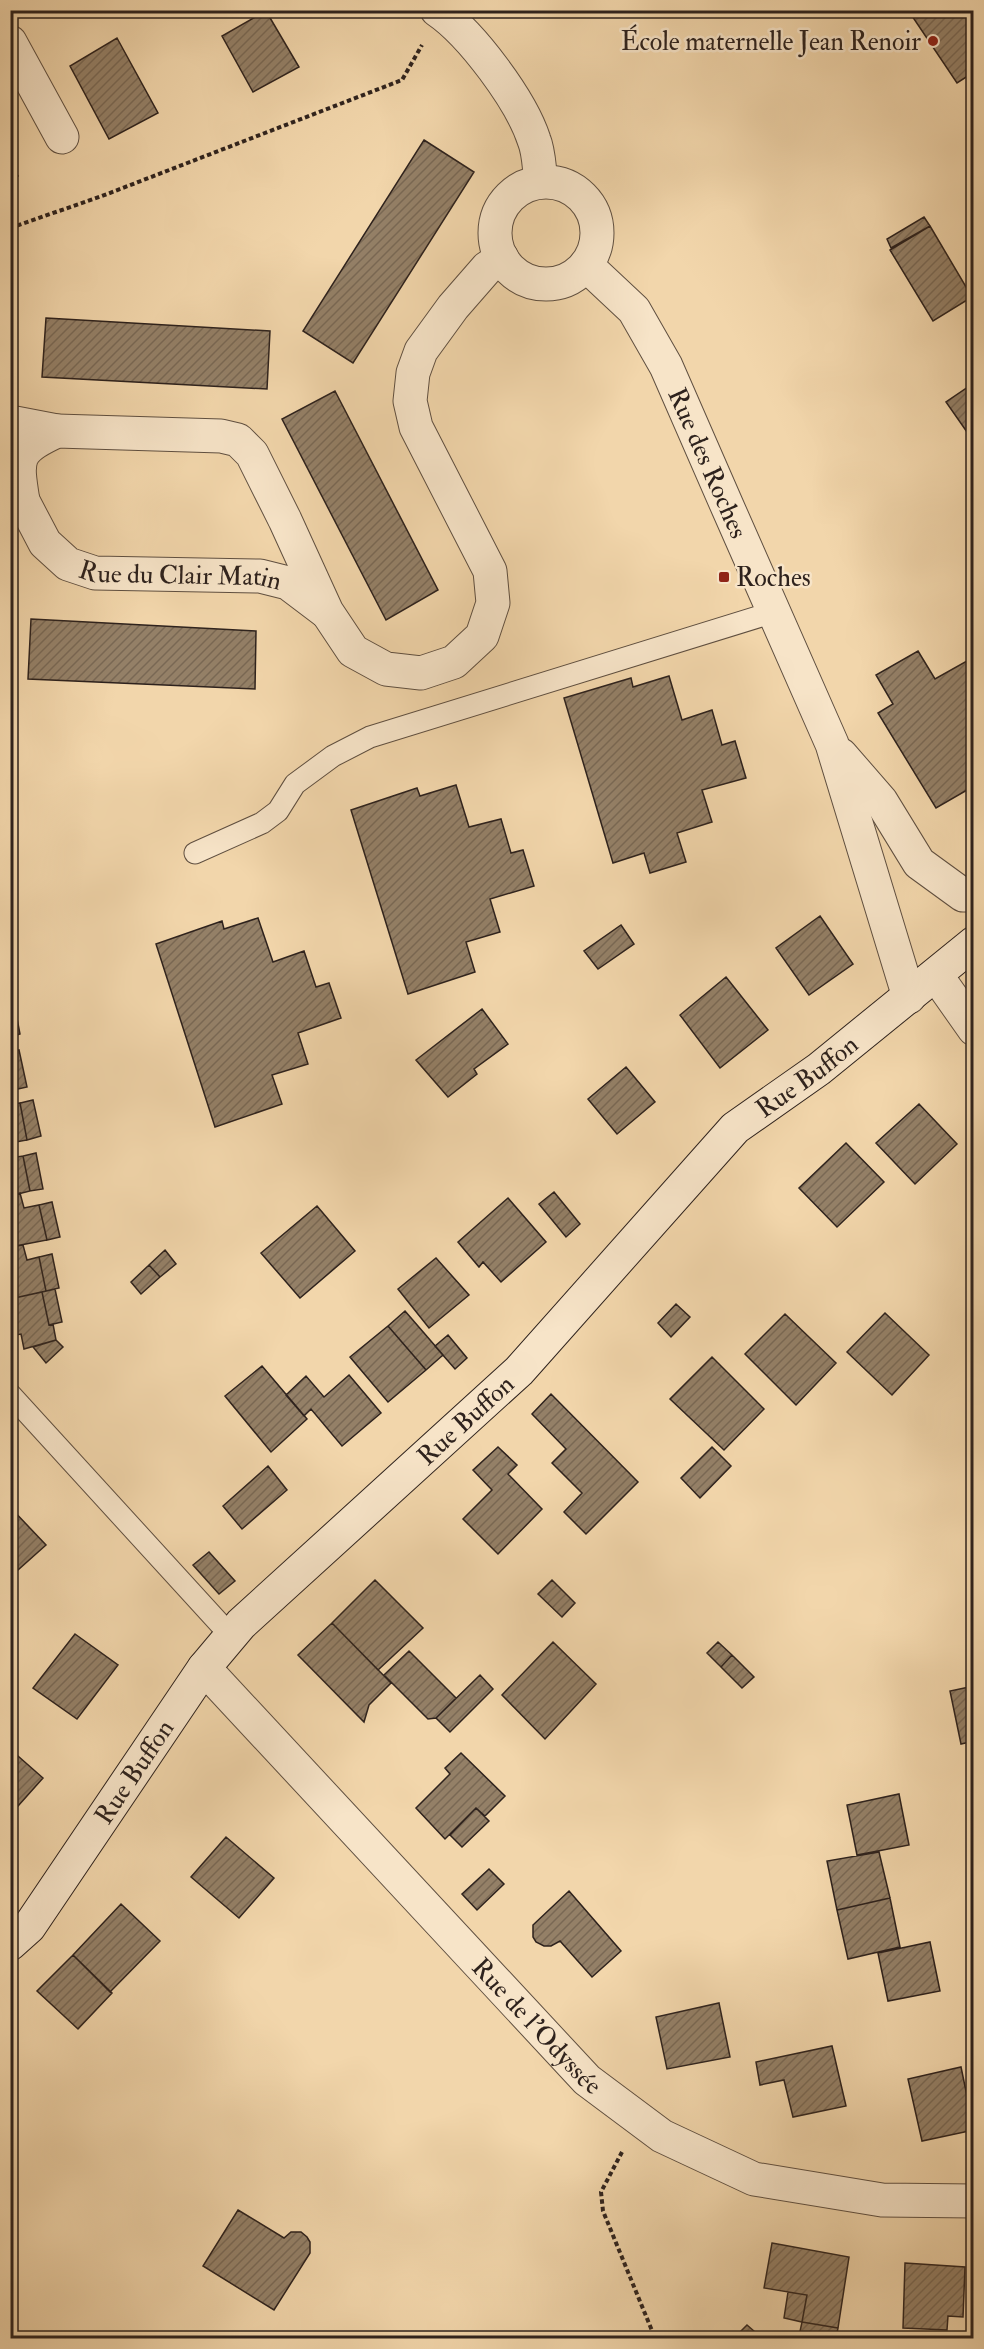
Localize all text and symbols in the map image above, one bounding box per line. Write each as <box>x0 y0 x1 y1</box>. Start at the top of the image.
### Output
place label: École maternelle Jean Renoir <box>621 24 921 58</box>
marker: École maternelle Jean Renoir <box>926 34 940 48</box>
street label: Rue des Roches <box>660 383 754 544</box>
street label: Rue du Clair Matin <box>74 554 285 598</box>
place label: Roches <box>736 562 811 594</box>
marker: Roches <box>717 570 731 584</box>
street label: Rue Buffon <box>750 1029 865 1125</box>
street label: Rue Buffon <box>411 1368 521 1473</box>
street label: Rue Buffon <box>88 1714 182 1831</box>
street label: Rue de l'Odyssée <box>465 1952 608 2102</box>

